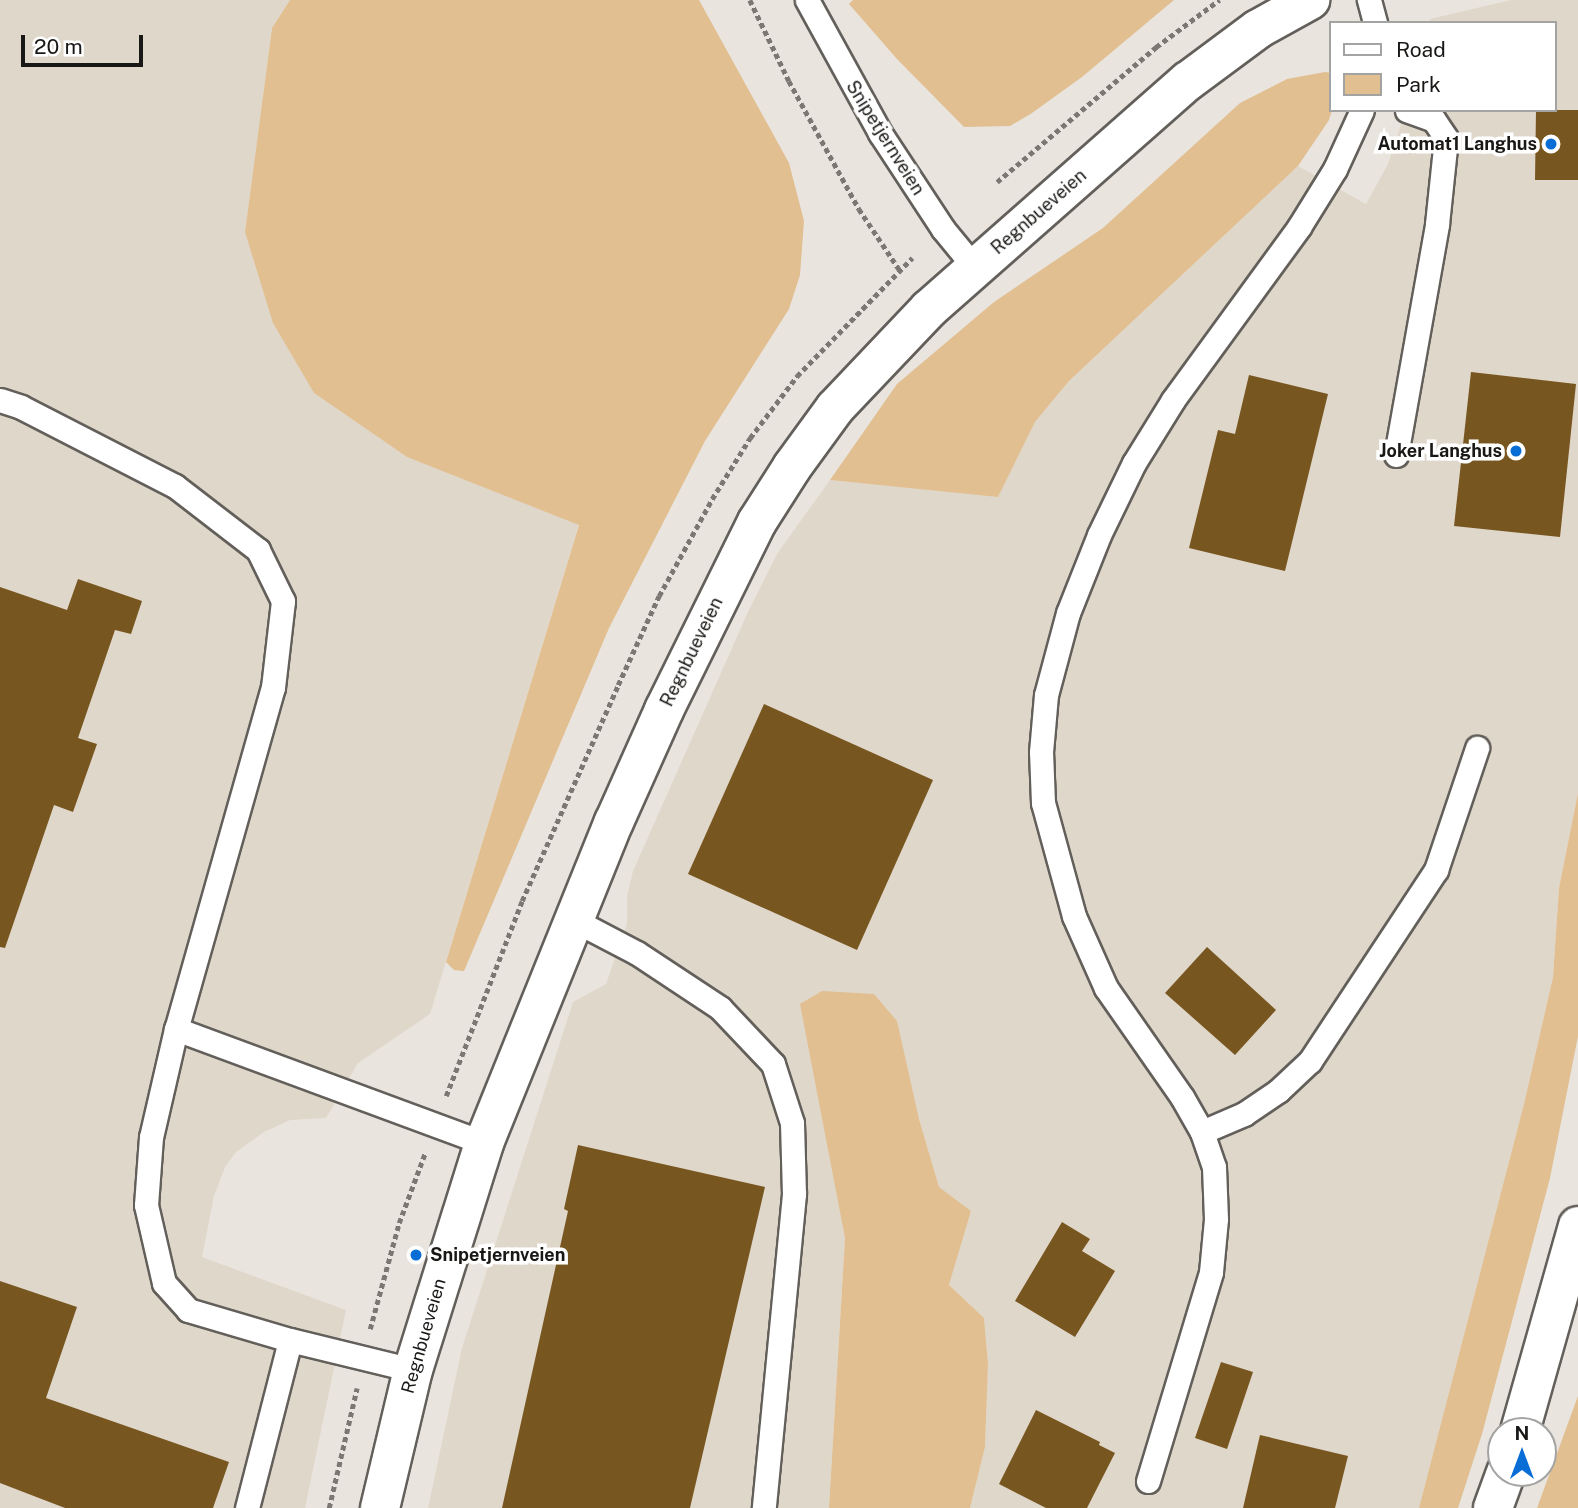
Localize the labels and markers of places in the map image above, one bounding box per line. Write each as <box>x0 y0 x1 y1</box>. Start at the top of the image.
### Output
place label: Automat1 Langhus <box>1377 133 1537 155</box>
marker: Automat1 Langhus <box>1543 136 1559 152</box>
place label: Joker Langhus <box>1379 440 1502 462</box>
marker: Joker Langhus <box>1508 443 1524 459</box>
place label: Snipetjernveien <box>430 1244 565 1266</box>
marker: Snipetjernveien <box>408 1247 424 1263</box>

